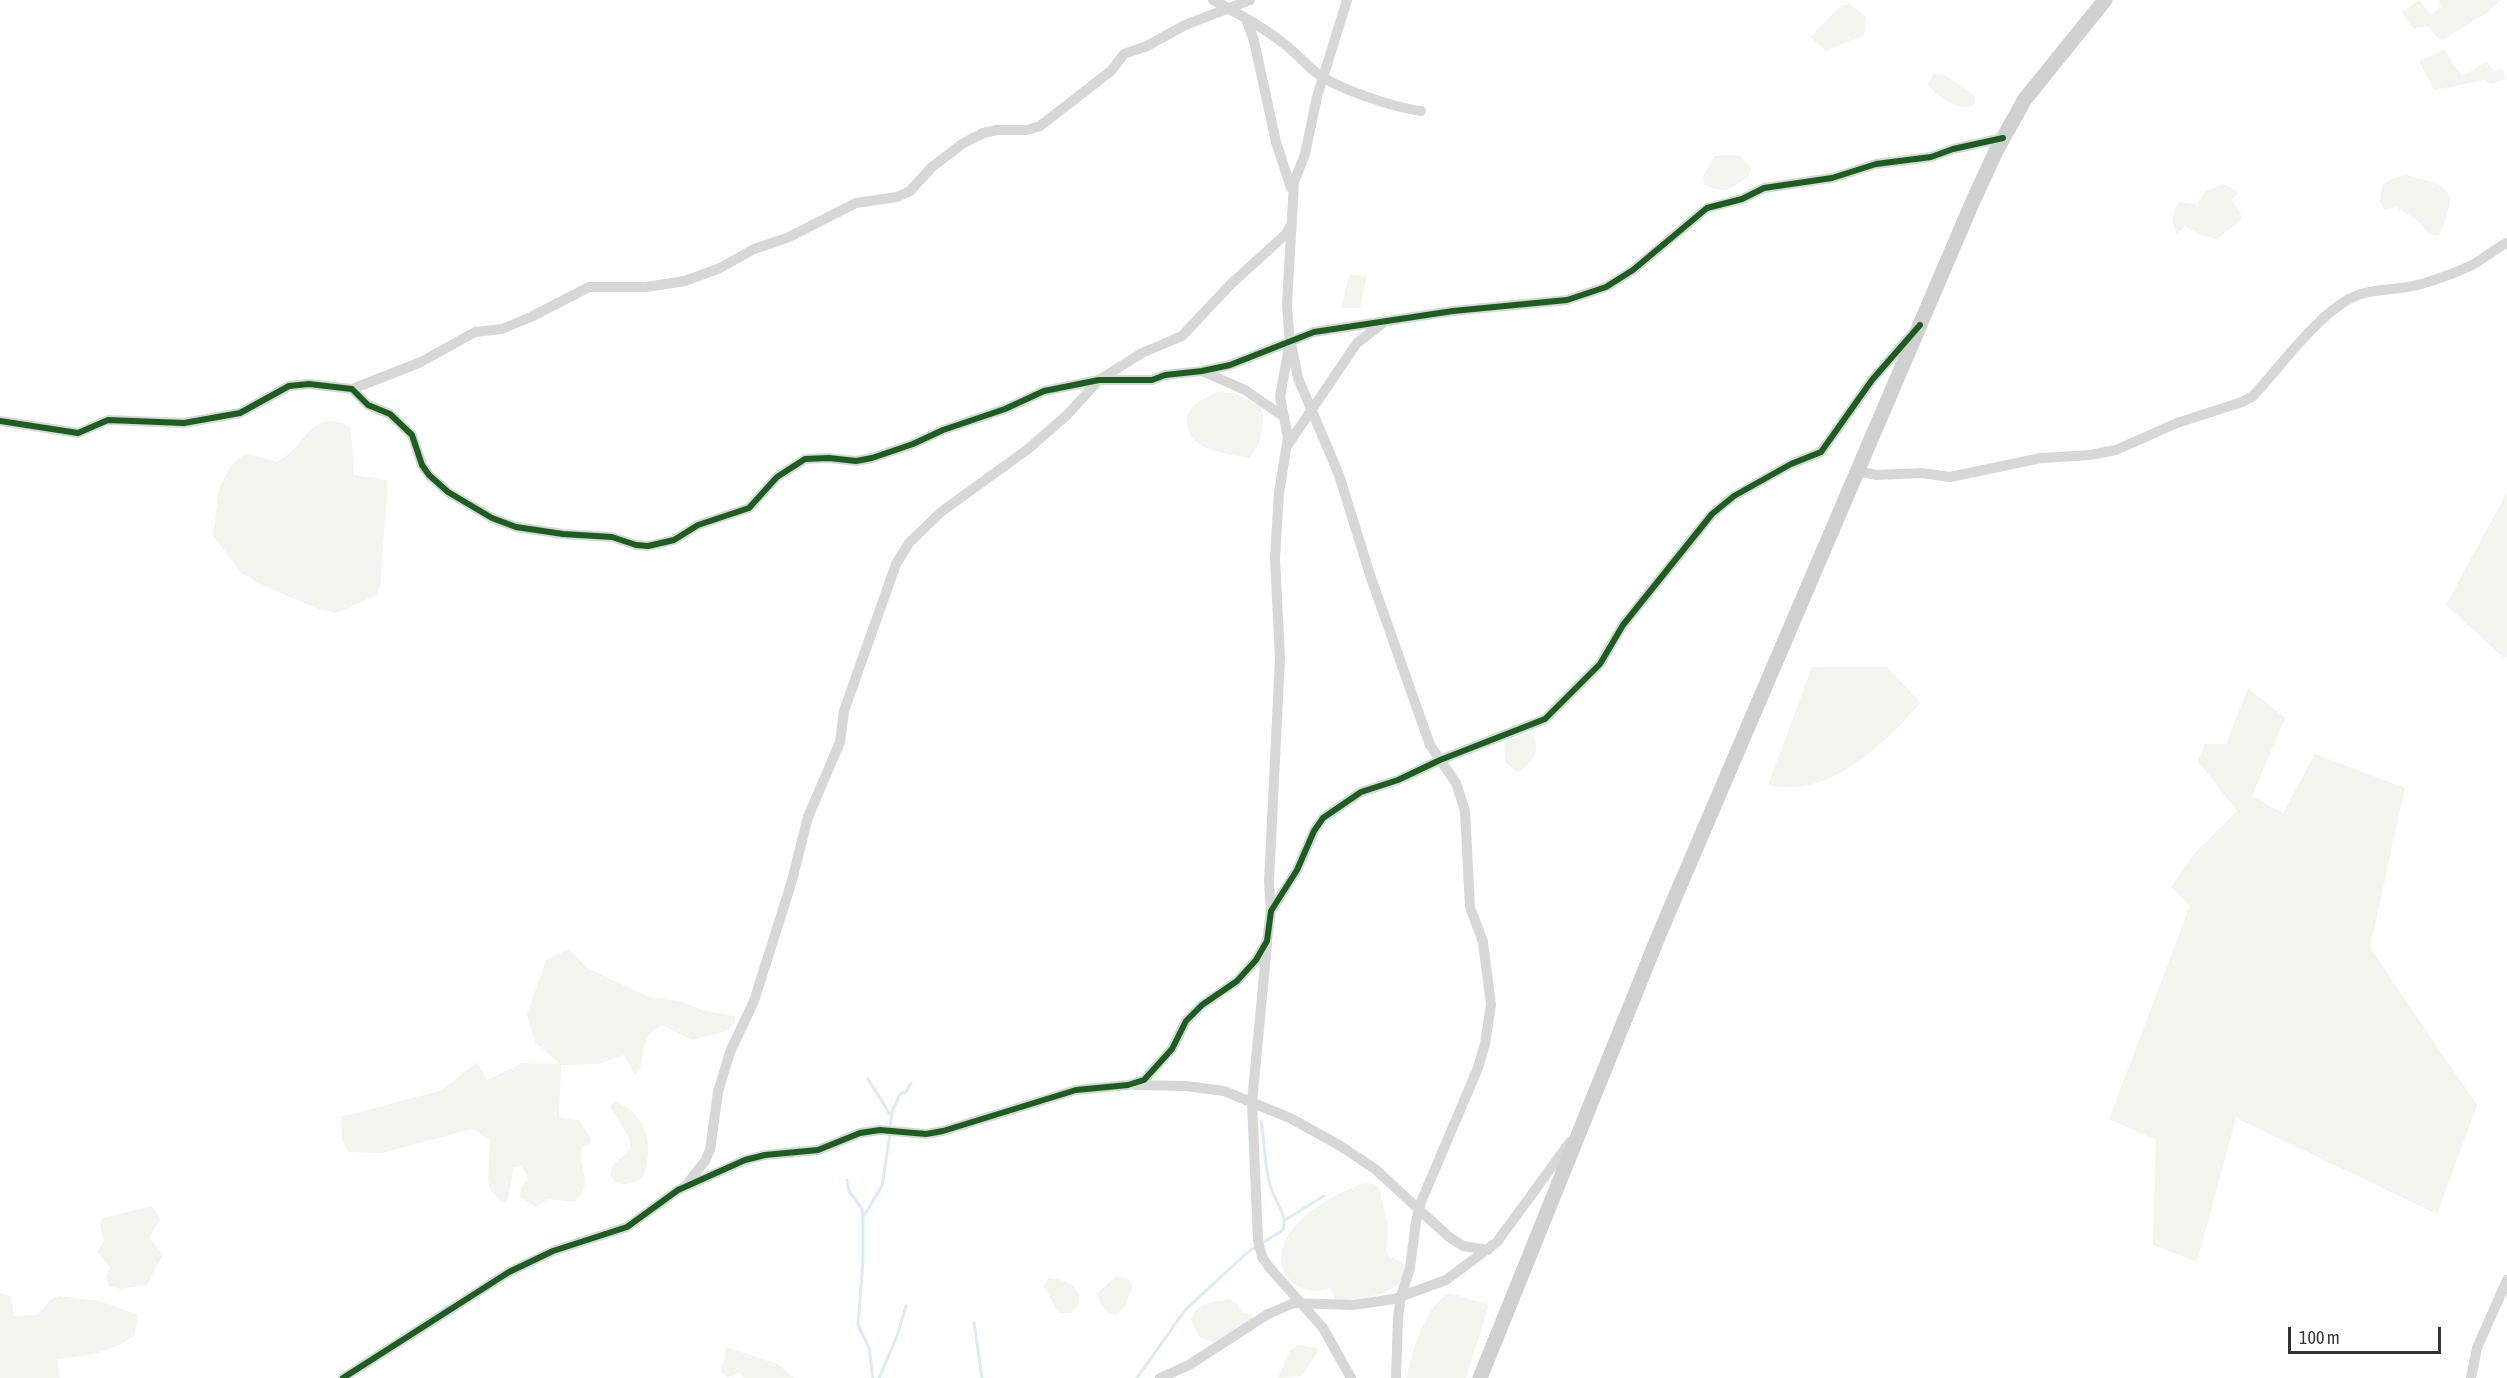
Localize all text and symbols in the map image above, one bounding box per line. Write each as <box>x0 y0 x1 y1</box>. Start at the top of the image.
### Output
scale bar <box>2291 1315 2444 1353</box>
text: 100 m <box>2299 1327 2340 1348</box>

